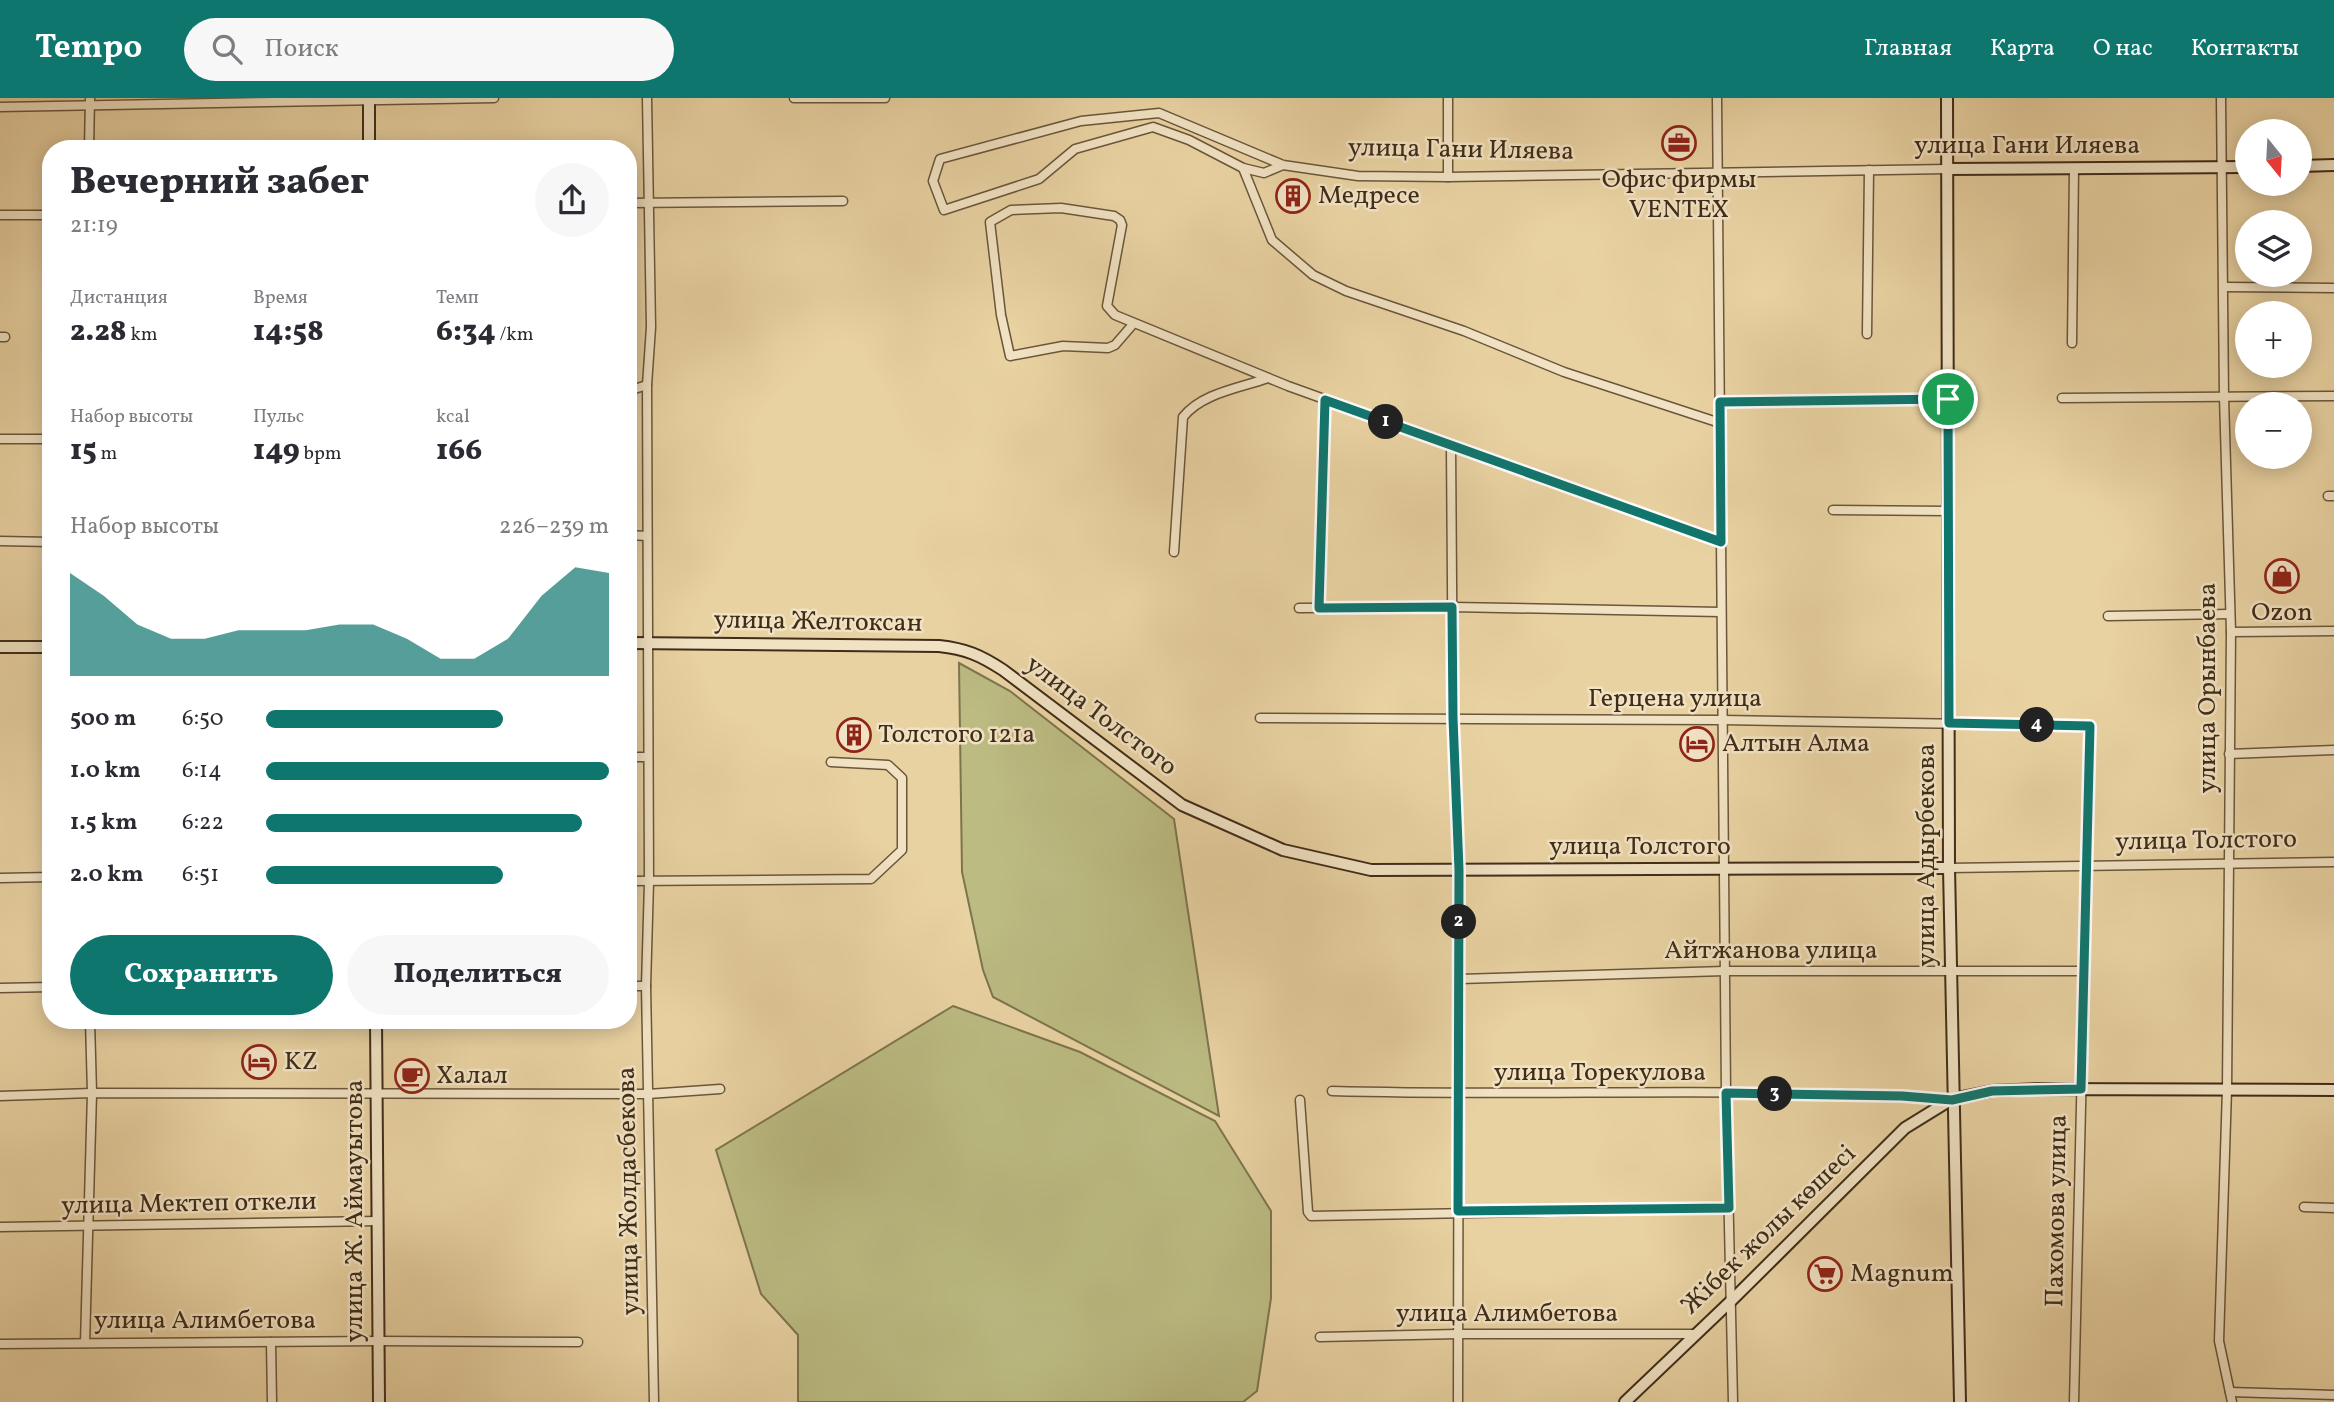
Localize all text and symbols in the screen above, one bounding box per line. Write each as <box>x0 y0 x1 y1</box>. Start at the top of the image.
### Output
search box <box>184 18 674 81</box>
text: Tempo <box>35 26 142 72</box>
icon: search <box>208 30 246 68</box>
text: Поиск <box>264 31 339 67</box>
text: Главная <box>1864 32 1952 66</box>
text: Карта <box>1990 32 2055 66</box>
text: О нас <box>2093 32 2153 66</box>
text: Контакты <box>2191 32 2299 66</box>
north arrow <box>2235 119 2312 196</box>
map controls <box>2235 119 2312 469</box>
office icon: Офис фирмы VENTEX <box>1660 124 1698 162</box>
street label: улица Гани Иляева <box>1914 128 2140 164</box>
street label: улица Гани Иляева <box>1348 130 1574 170</box>
text: Вечерний забег <box>70 157 369 210</box>
place label: Офис фирмы VENTEX <box>1602 162 1756 228</box>
button: share <box>535 163 609 237</box>
building icon: Медресе <box>1274 177 1312 215</box>
place label: Медресе <box>1318 178 1420 214</box>
text: 21:19 <box>70 210 118 242</box>
button: layers <box>2235 210 2312 287</box>
text: Дистанция <box>70 285 168 311</box>
text: Время <box>253 285 308 311</box>
text: Темп <box>436 285 479 311</box>
button: + <box>2235 301 2312 378</box>
text: 2.28 <box>70 311 127 353</box>
text: 14:58 <box>253 311 324 353</box>
text: 6:34 <box>436 311 496 353</box>
text: km <box>127 322 158 348</box>
text: /km <box>496 322 534 348</box>
pin <box>1918 369 1978 429</box>
icon: arrive <box>1929 380 1967 418</box>
button: − <box>2235 392 2312 469</box>
text: Набор высоты <box>70 404 193 430</box>
text: Пульс <box>253 404 304 430</box>
text: kcal <box>436 404 470 430</box>
pin: 1 <box>1368 404 1404 440</box>
text: 1 <box>1382 408 1389 434</box>
text: 15 <box>70 430 97 472</box>
text: 149 <box>253 430 300 472</box>
text: 166 <box>436 430 482 472</box>
text: m <box>97 441 117 467</box>
text: bpm <box>300 441 342 467</box>
text: Набор высоты <box>70 511 219 543</box>
text: 226–239 m <box>499 511 609 543</box>
shop icon: Ozon <box>2263 557 2301 595</box>
street label: улица Орынбаева <box>2190 583 2226 793</box>
place label: Ozon <box>2251 595 2313 631</box>
street label: улица Желтоксан <box>713 602 923 642</box>
street label: улица Толстого <box>1018 647 1184 785</box>
street label: Герцена улица <box>1588 681 1762 717</box>
text: 500 m <box>70 703 136 735</box>
text: 6:50 <box>182 703 224 735</box>
pin: 4 <box>2020 708 2054 742</box>
text: 4 <box>2031 711 2042 737</box>
building icon: Толстого 121а <box>835 716 873 754</box>
place label: Толстого 121а <box>878 717 1035 753</box>
hotel icon: Алтын Алма <box>1678 725 1716 763</box>
place label: Алтын Алма <box>1722 726 1870 762</box>
street label: улица Адырбекова <box>1909 743 1945 967</box>
text: 1.0 km <box>70 755 141 787</box>
text: 6:14 <box>182 755 222 787</box>
text: 1.5 km <box>70 807 137 839</box>
text: 6:22 <box>182 807 224 839</box>
street label: улица Толстого <box>2115 821 2297 861</box>
street label: улица Толстого <box>1549 829 1731 865</box>
text: 2.0 km <box>70 859 143 891</box>
text: 6:51 <box>182 859 219 891</box>
pin: 2 <box>1442 904 1476 940</box>
text: 2 <box>1454 908 1463 934</box>
street label: Айтжанова улица <box>1664 933 1878 969</box>
button: Сохранить <box>70 935 333 1015</box>
button: Поделиться <box>347 935 609 1015</box>
hotel icon: KZ <box>240 1043 278 1081</box>
place label: KZ <box>284 1044 318 1080</box>
street label: улица Торекулова <box>1494 1055 1706 1091</box>
cafe icon: Халал <box>393 1057 431 1095</box>
place label: Халал <box>436 1058 508 1094</box>
street label: улица Жолдасбекова <box>609 1066 649 1316</box>
pin: 3 <box>1758 1076 1792 1112</box>
street label: улица Ж. Аймауытова <box>337 1079 373 1343</box>
text: 3 <box>1770 1080 1779 1106</box>
street label: Пахомова улица <box>2037 1114 2077 1308</box>
street label: Жібек жолы көшесі <box>1673 1137 1865 1323</box>
street label: улица Мектеп откели <box>61 1184 317 1224</box>
supermarket icon: Magnum <box>1806 1255 1844 1293</box>
place label: Magnum <box>1850 1256 1954 1292</box>
street label: улица Алимбетова <box>1396 1296 1618 1332</box>
street label: улица Алимбетова <box>94 1303 316 1339</box>

